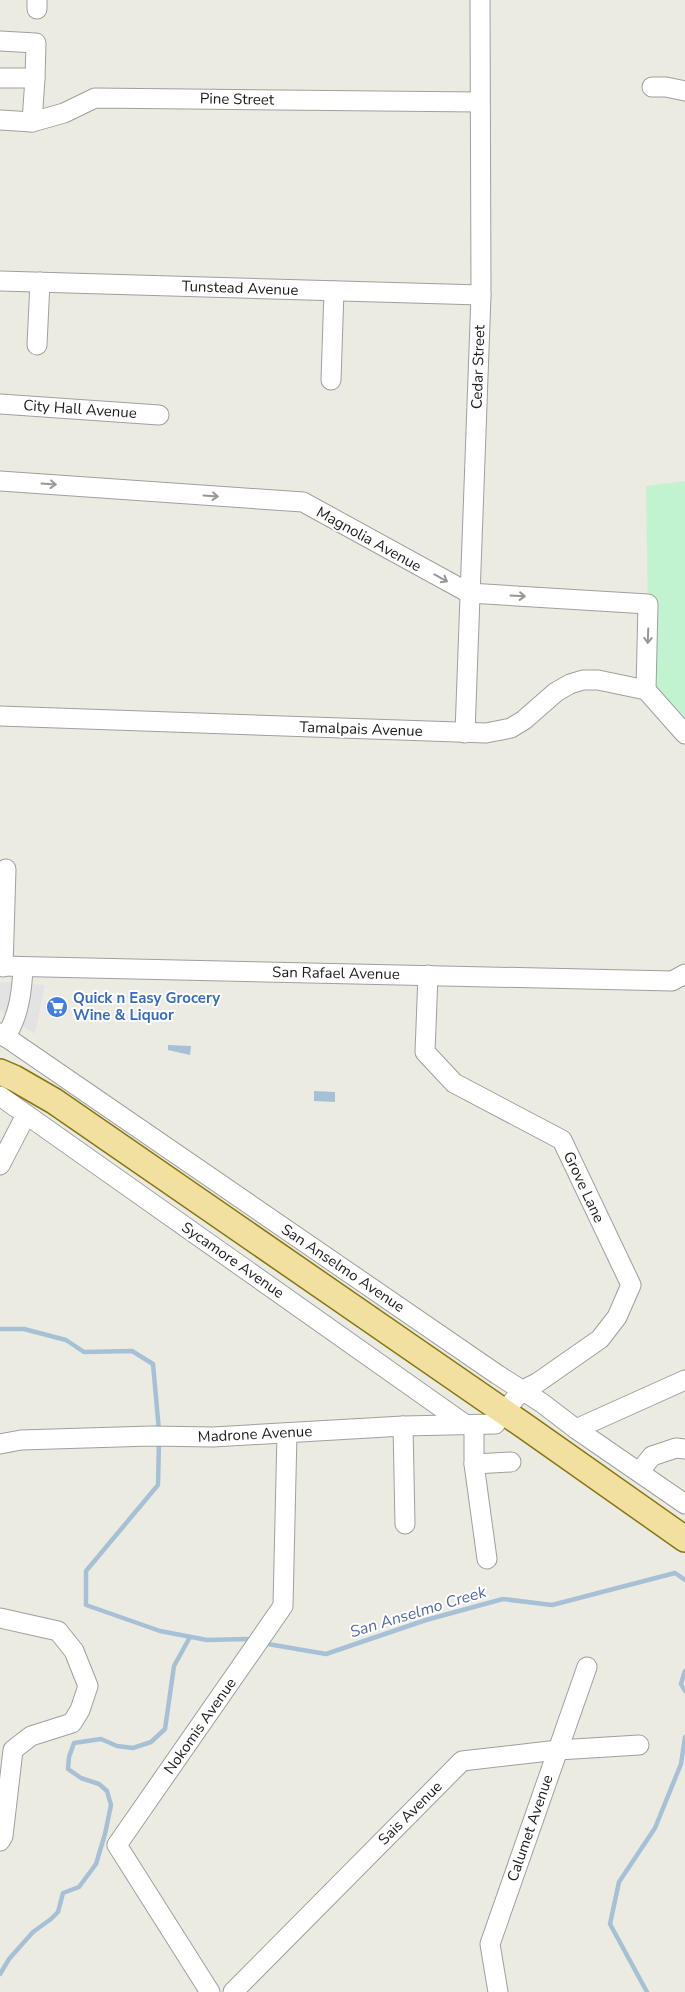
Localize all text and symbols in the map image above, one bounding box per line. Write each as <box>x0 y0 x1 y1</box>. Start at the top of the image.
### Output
street label: Pine Street <box>200 88 275 110</box>
street label: Tunstead Avenue <box>181 276 299 300</box>
street label: Cedar Street <box>467 324 489 410</box>
street label: City Hall Avenue <box>23 395 137 423</box>
one-way arrow <box>40 480 56 489</box>
one-way arrow <box>202 491 218 500</box>
street label: Magnolia Avenue <box>313 502 425 576</box>
one-way arrow <box>433 574 448 583</box>
one-way arrow <box>509 592 525 601</box>
one-way arrow <box>643 628 652 644</box>
street label: Tamalpais Avenue <box>299 717 423 741</box>
street label: San Rafael Avenue <box>272 962 400 984</box>
place label: Quick n Easy Grocery Wine & Liquor <box>73 988 220 1025</box>
supermarket icon: Quick n Easy Grocery Wine & Liquor <box>45 995 69 1019</box>
street label: Grove Lane <box>559 1148 609 1226</box>
street label: Sycamore Avenue <box>178 1217 288 1303</box>
street label: San Anselmo Avenue <box>277 1219 409 1317</box>
street label: Madrone Avenue <box>197 1421 313 1447</box>
water label: San Anselmo Creek <box>347 1581 490 1643</box>
street label: Nokomis Avenue <box>159 1674 241 1778</box>
street label: Calumet Avenue <box>502 1772 558 1884</box>
street label: Sais Avenue <box>374 1777 446 1849</box>

